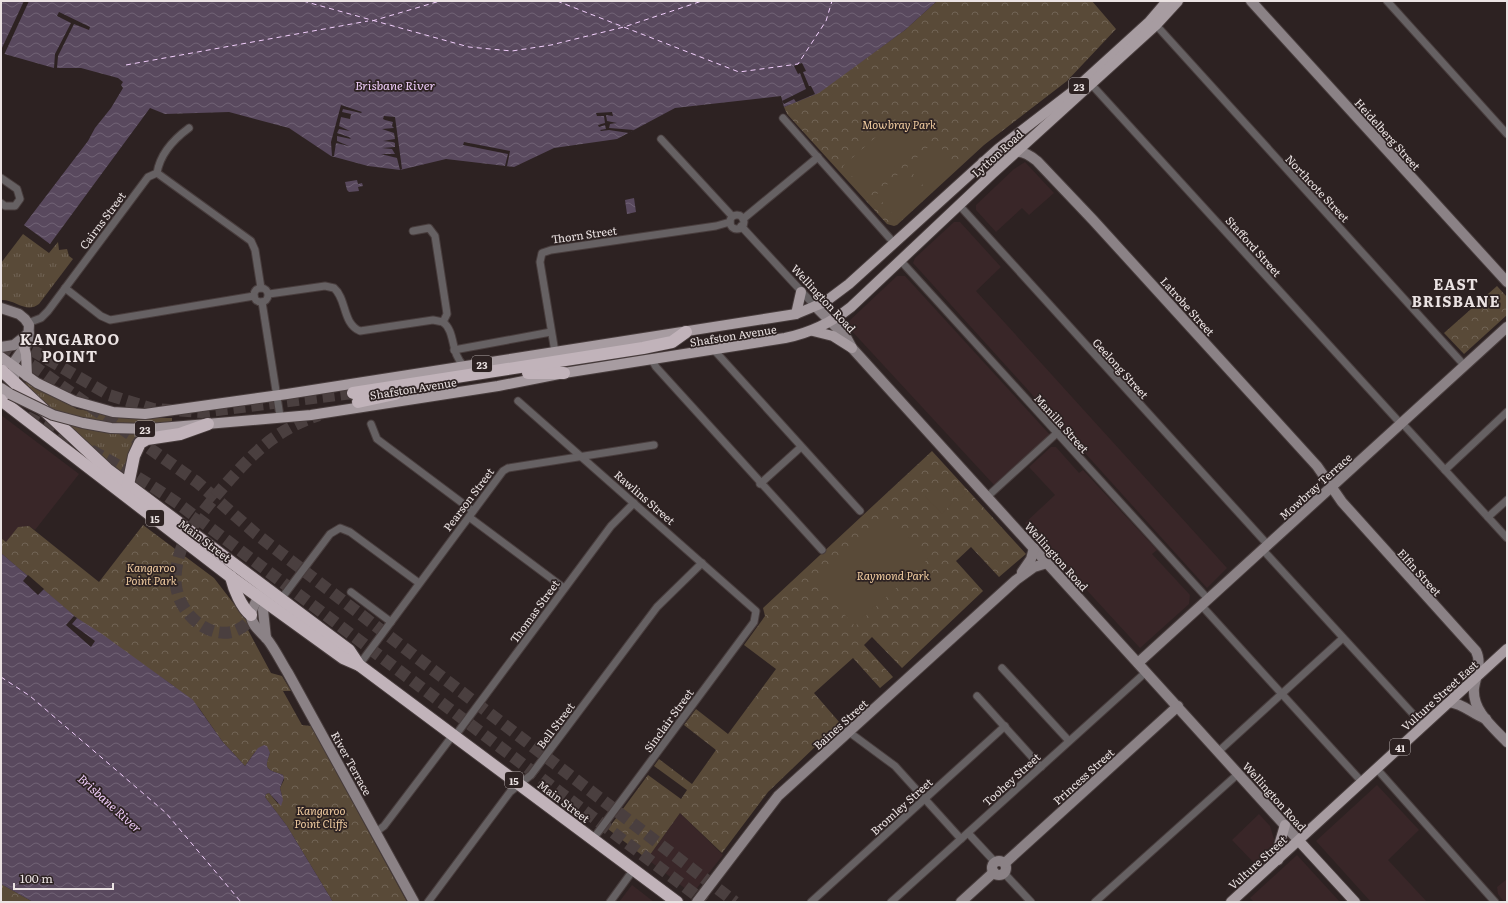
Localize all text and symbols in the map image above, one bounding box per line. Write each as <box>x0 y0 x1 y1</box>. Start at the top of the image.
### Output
water label: Brisbane River <box>355 76 436 94</box>
road number: 23 <box>1069 78 1089 94</box>
street label: Heidelberg Street <box>1351 95 1425 174</box>
park label: Mowbray Park <box>862 116 936 132</box>
street label: Lytton Road <box>968 125 1026 180</box>
street label: Northcote Street <box>1282 151 1354 226</box>
street label: Cairns Street <box>75 188 129 252</box>
street label: Stafford Street <box>1223 212 1286 280</box>
street label: Thorn Street <box>550 221 618 247</box>
street label: Wellington Road <box>788 260 860 336</box>
district label: EAST BRISBANE <box>1411 272 1501 312</box>
street label: Latrobe Street <box>1157 273 1219 339</box>
street label: Shafston Avenue <box>688 320 778 350</box>
district label: KANGAROO POINT <box>20 327 120 367</box>
street label: Geelong Street <box>1089 334 1153 402</box>
road number: 23 <box>472 356 492 372</box>
street label: Shafston Avenue <box>368 373 458 403</box>
street label: Manilla Street <box>1031 390 1093 456</box>
road number: 23 <box>135 421 155 437</box>
street label: Mowbray Terrace <box>1275 449 1355 523</box>
street label: Pearson Street <box>439 464 497 534</box>
street label: Rawlins Street <box>611 466 679 528</box>
road number: 15 <box>146 510 164 526</box>
street label: Main Street <box>176 515 235 565</box>
street label: Wellington Road <box>1022 518 1093 594</box>
street label: Elfin Street <box>1394 545 1446 600</box>
park label: Kangaroo Point Park <box>125 559 177 588</box>
park label: Raymond Park <box>856 567 930 583</box>
street label: Thomas Street <box>505 576 563 646</box>
street label: Vulture Street East <box>1397 656 1481 734</box>
street label: Sinclair Street <box>639 685 697 755</box>
street label: Baines Street <box>809 695 871 753</box>
street label: Bell Street <box>532 698 578 751</box>
street label: River Terrace <box>328 728 376 798</box>
road number: 41 <box>1390 739 1410 755</box>
street label: Princess Street <box>1049 744 1117 808</box>
street label: Toohey Street <box>979 748 1044 809</box>
street label: Wellington Road <box>1240 758 1311 834</box>
water label: Brisbane River <box>74 769 146 837</box>
road number: 15 <box>505 772 523 788</box>
street label: Bromley Street <box>866 773 936 838</box>
street label: Main Street <box>535 776 594 826</box>
park label: Kangaroo Point Cliffs <box>294 802 348 831</box>
street label: Vulture Street <box>1224 831 1290 893</box>
scale bar <box>14 865 113 891</box>
text: 100 m <box>20 869 53 887</box>

